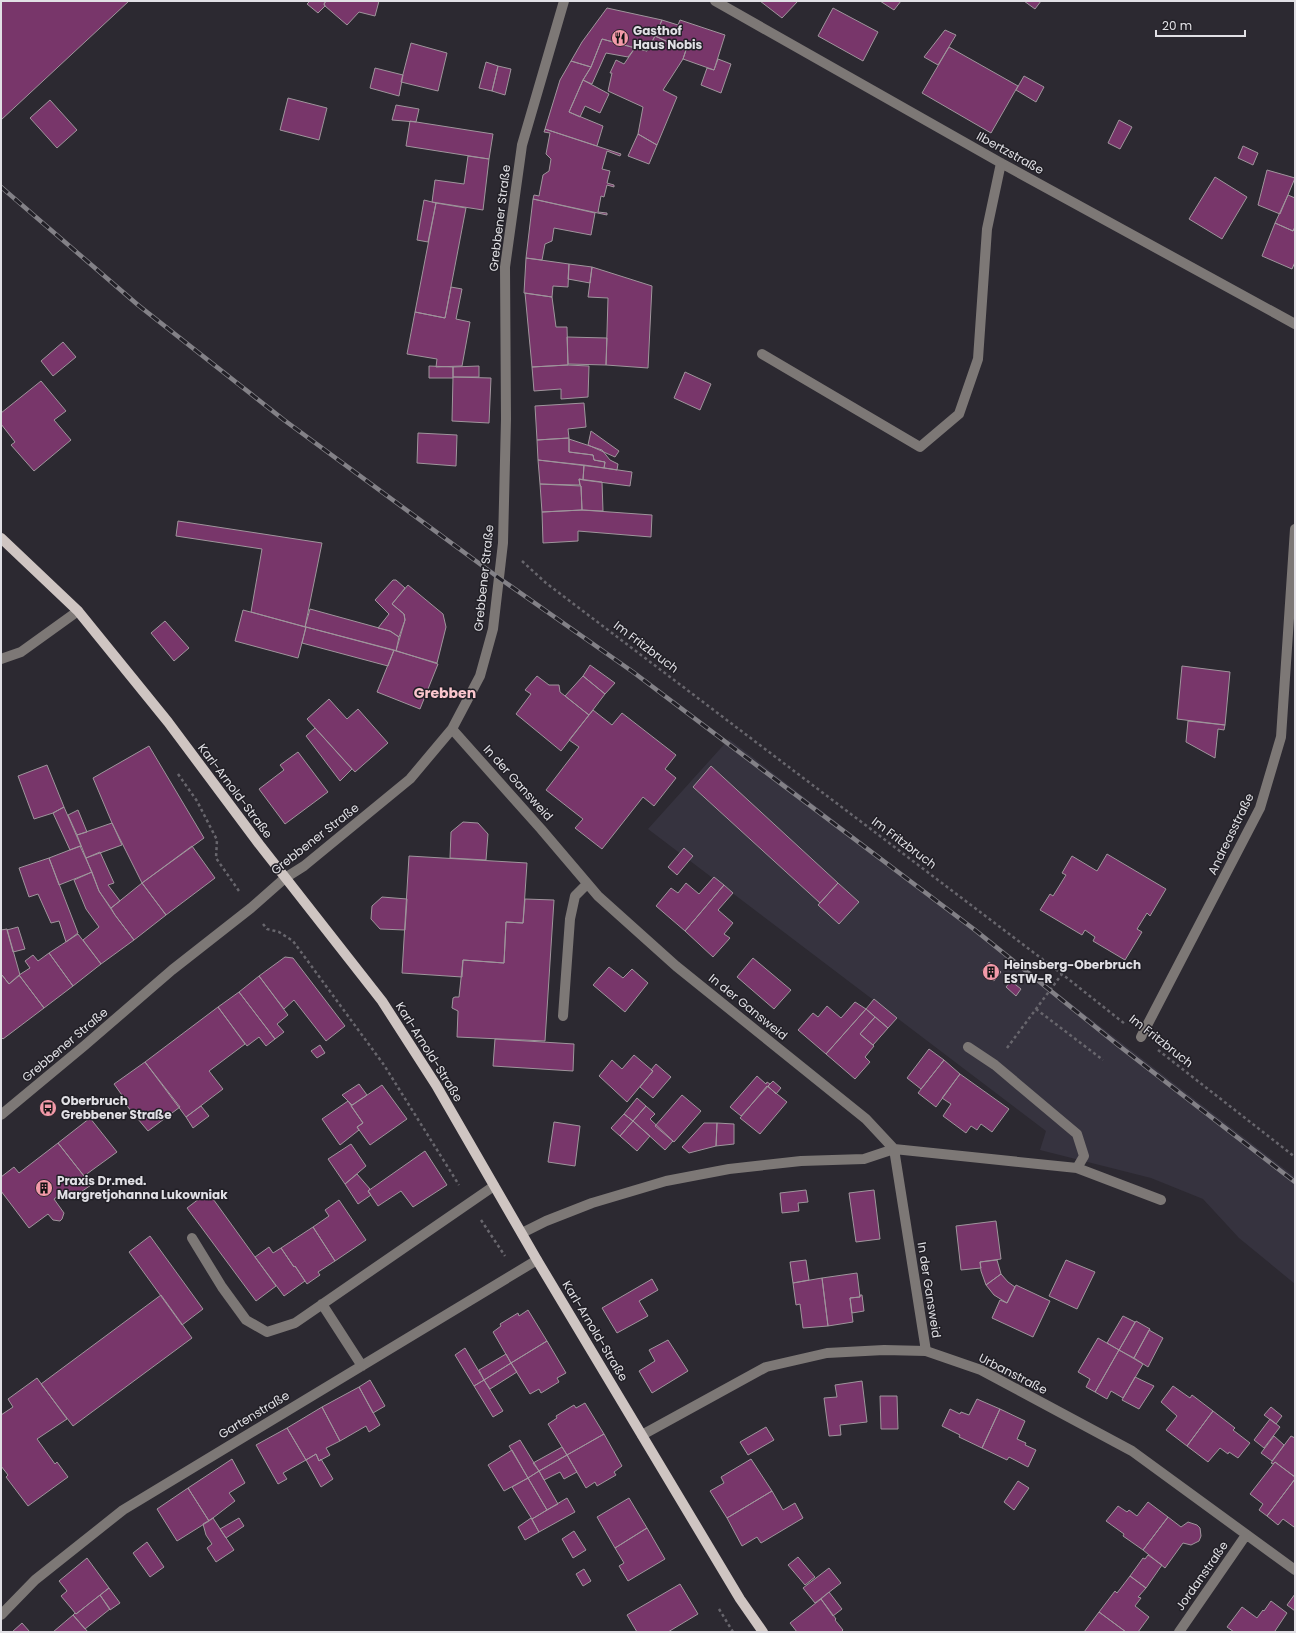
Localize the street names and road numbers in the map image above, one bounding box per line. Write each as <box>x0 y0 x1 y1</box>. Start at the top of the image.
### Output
street label: Ilbertzstraße <box>974 127 1047 178</box>
street label: Grebbener Straße <box>485 164 514 272</box>
street label: Grebbener Straße <box>469 524 498 632</box>
street label: Im Fritzbruch <box>610 617 682 677</box>
street label: Karl-Arnold-Straße <box>194 740 277 842</box>
street label: In der Gansweid <box>480 741 557 824</box>
street label: Andreasstraße <box>1203 790 1258 878</box>
street label: Grebbener Straße <box>267 799 362 878</box>
street label: Im Fritzbruch <box>868 813 940 873</box>
street label: In der Gansweid <box>705 970 791 1044</box>
street label: Karl-Arnold-Straße <box>392 999 467 1105</box>
street label: Grebbener Straße <box>18 1004 111 1086</box>
street label: Im Fritzbruch <box>1126 1010 1197 1071</box>
street label: In der Gansweid <box>914 1241 945 1339</box>
street label: Karl-Arnold-Straße <box>559 1277 632 1384</box>
street label: Urbanstraße <box>976 1349 1051 1398</box>
street label: Gartenstraße <box>215 1387 293 1443</box>
street label: Jordanstraße <box>1171 1538 1232 1614</box>

